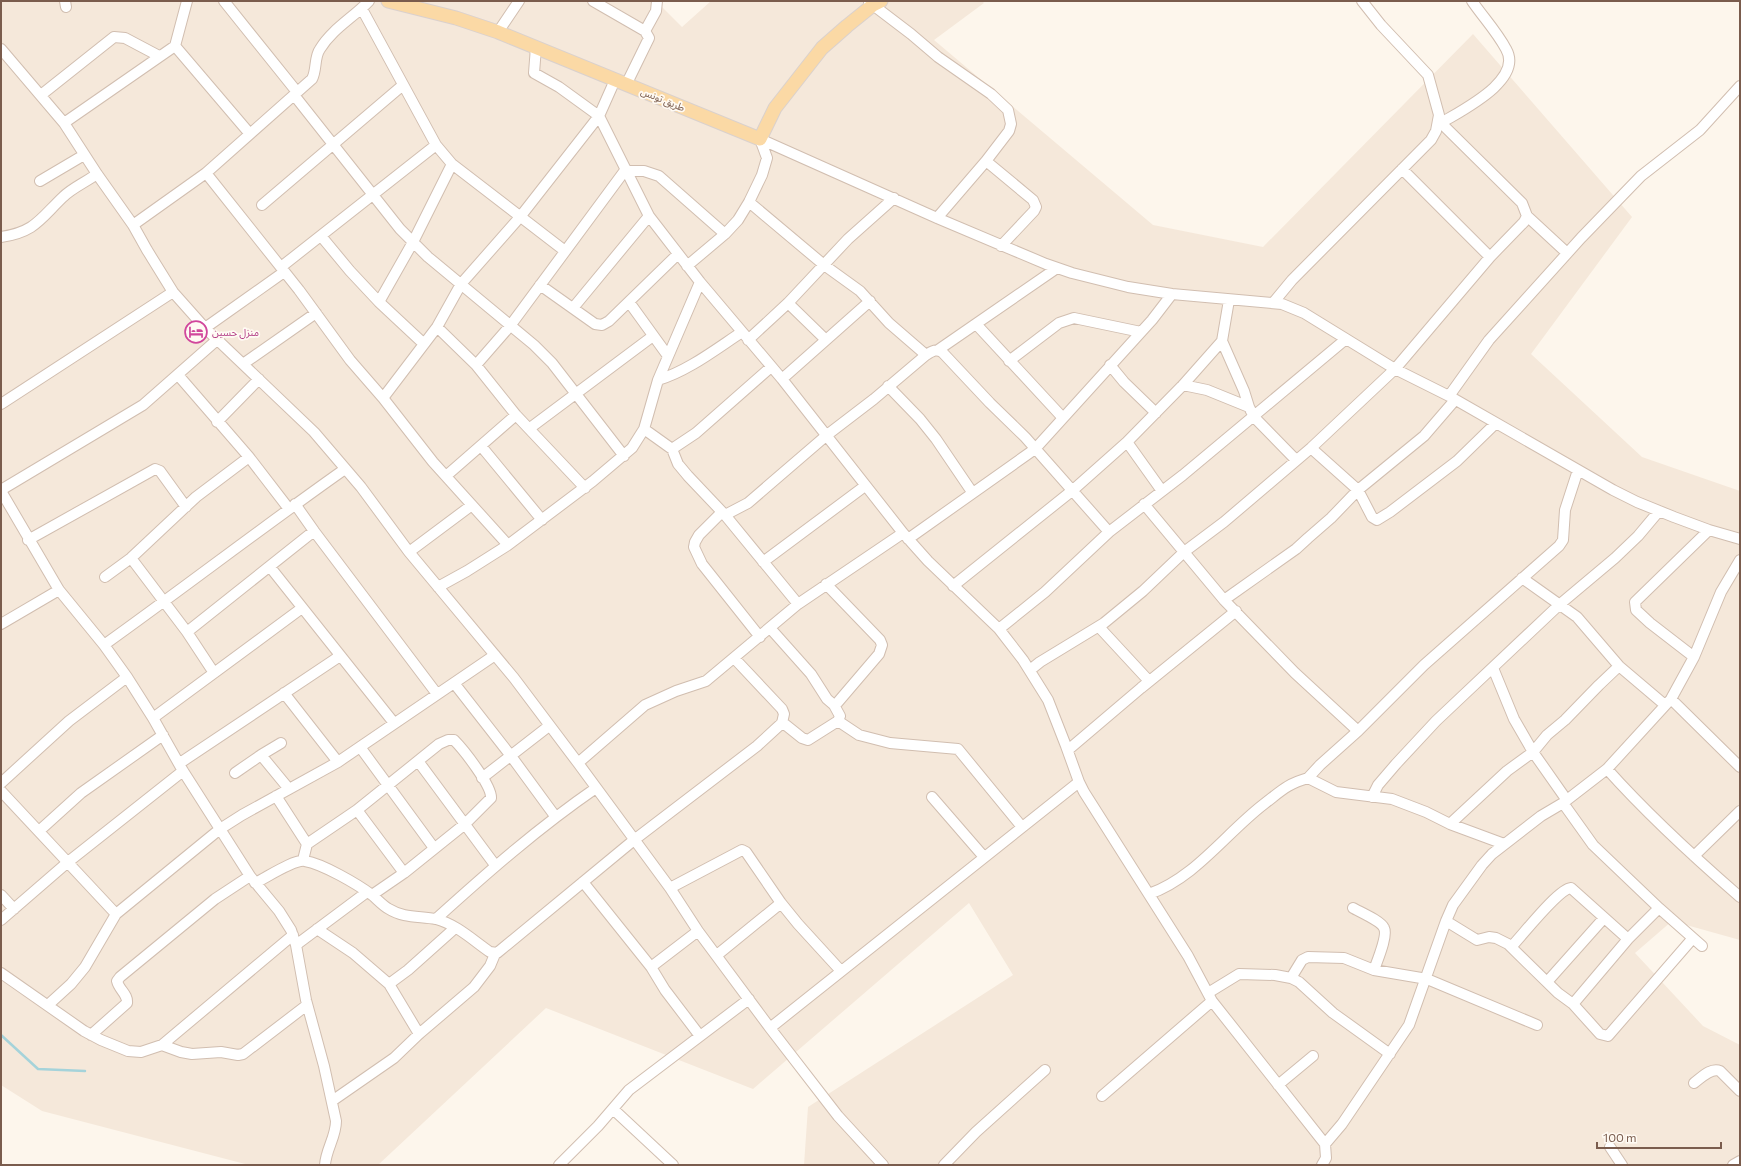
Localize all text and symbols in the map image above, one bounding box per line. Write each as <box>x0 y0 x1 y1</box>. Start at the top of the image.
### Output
street label: طريق تونس <box>639 85 687 114</box>
hotel icon: منزل حسين <box>183 319 209 345</box>
place label: منزل حسين <box>212 326 259 339</box>
scale bar <box>1597 1124 1721 1150</box>
text: 100 m <box>1603 1130 1637 1144</box>

